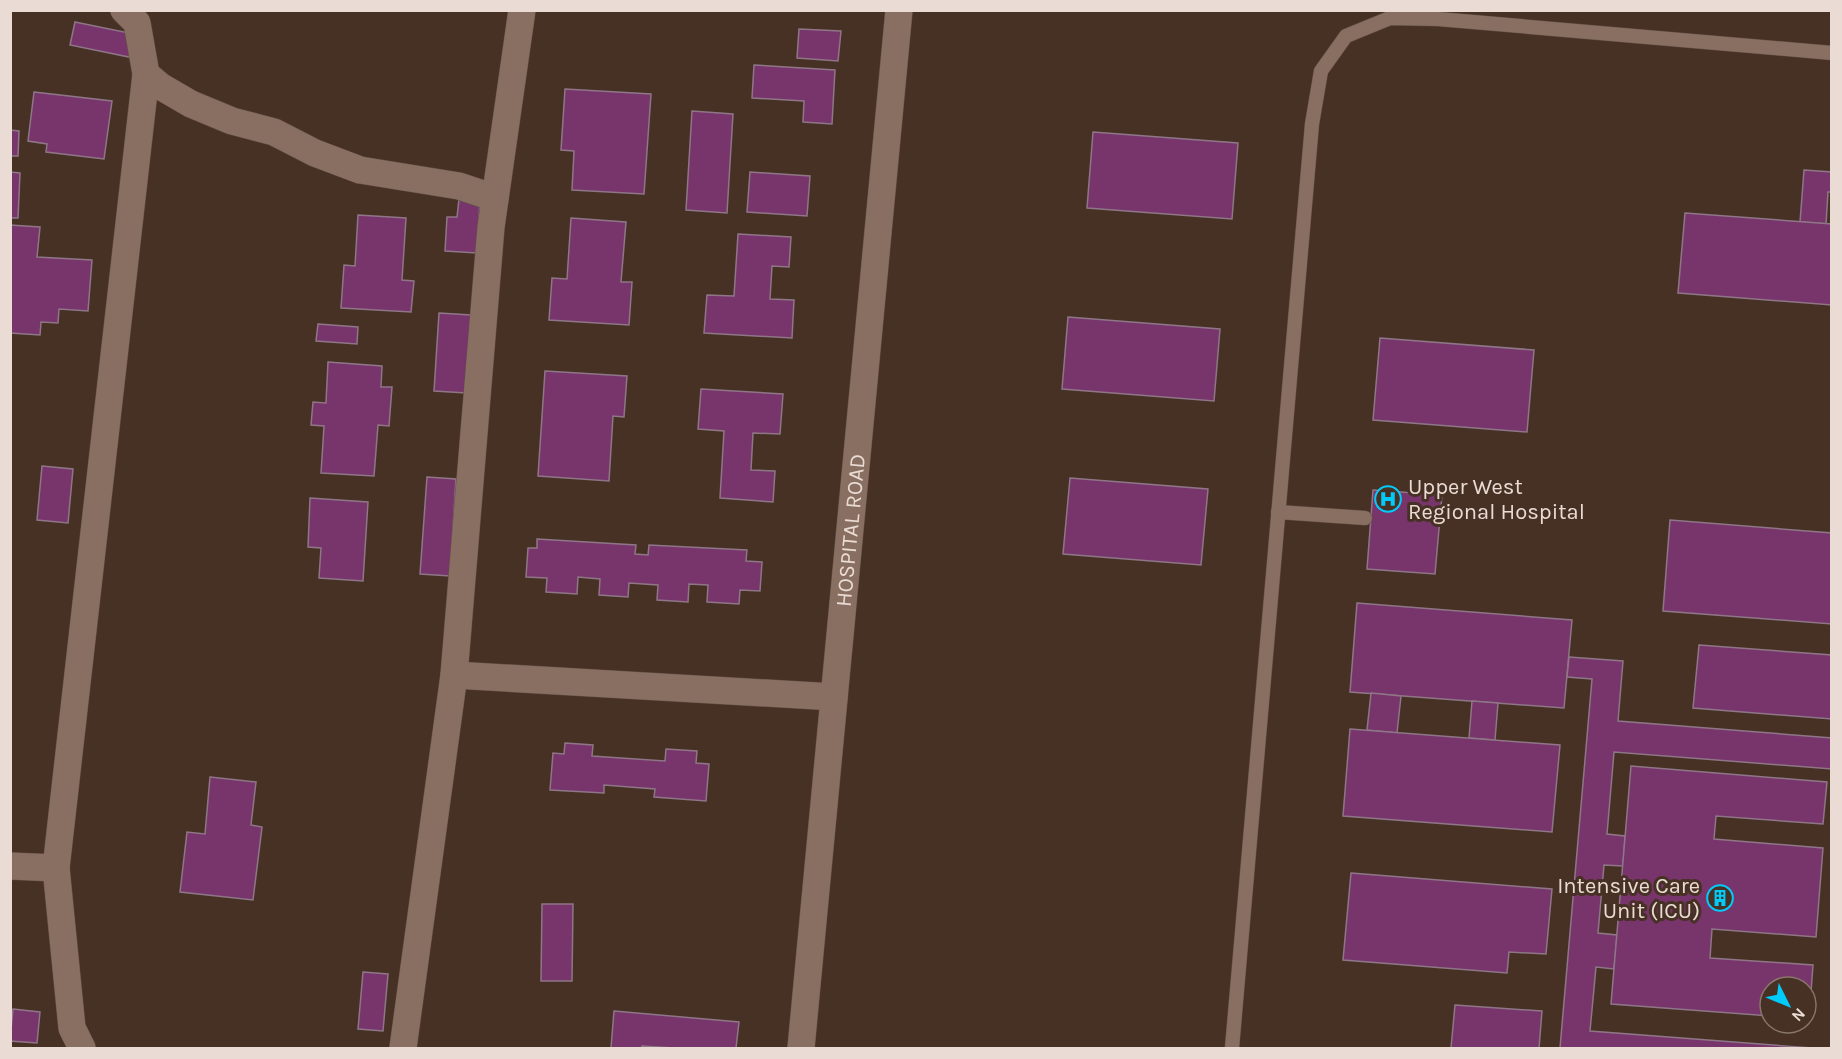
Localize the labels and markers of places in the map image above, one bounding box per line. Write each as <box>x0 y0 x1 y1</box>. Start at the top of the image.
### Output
place label: Upper West Regional Hospital <box>1408 474 1585 525</box>
hospital icon: Upper West Regional Hospital <box>1373 484 1403 514</box>
place label: Intensive Care Unit (ICU) <box>1557 873 1700 924</box>
building icon: Intensive Care Unit (ICU) <box>1705 883 1735 913</box>

